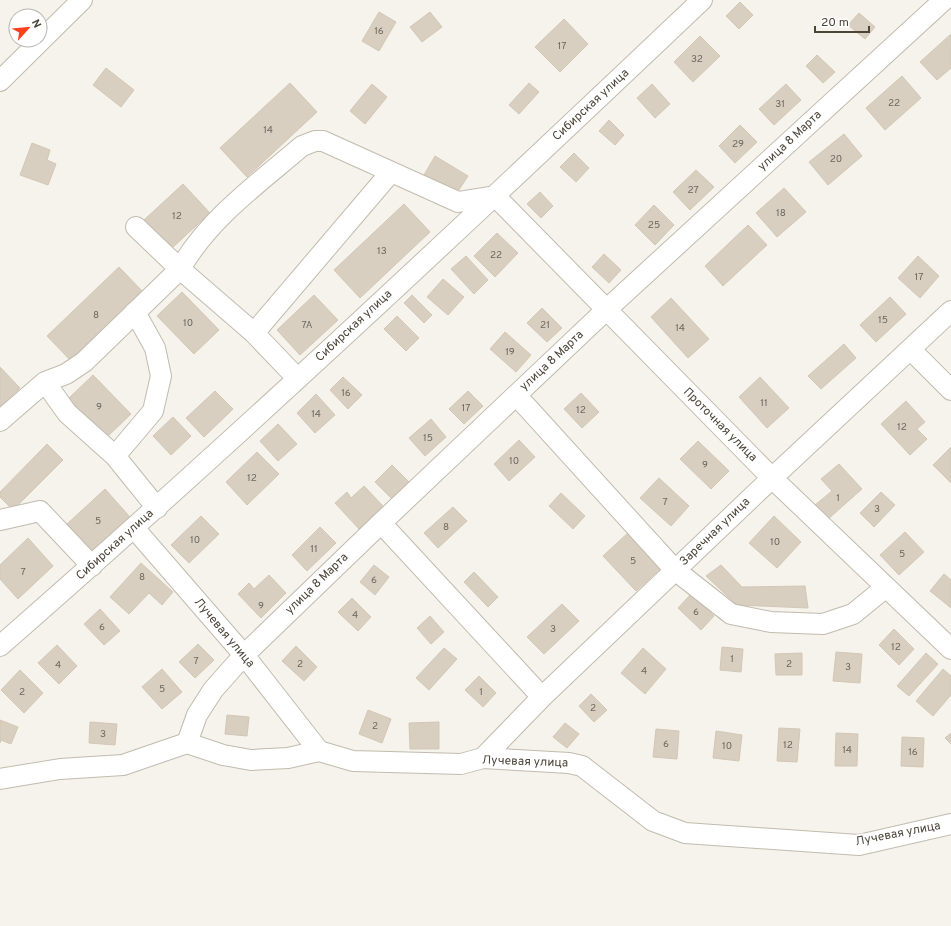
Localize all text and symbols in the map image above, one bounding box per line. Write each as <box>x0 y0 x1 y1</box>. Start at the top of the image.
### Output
north arrow <box>8 8 48 48</box>
scale bar <box>815 8 869 34</box>
text: 20 m <box>821 15 849 31</box>
text: N <box>28 17 44 31</box>
house number: 16 <box>374 25 384 38</box>
house number: 17 <box>558 40 566 53</box>
house number: 32 <box>691 53 703 66</box>
street label: Сибирская улица <box>549 65 633 145</box>
house number: 22 <box>888 97 900 110</box>
house number: 31 <box>775 98 785 111</box>
street label: улица 8 Марта <box>755 107 825 175</box>
house number: 14 <box>263 124 273 137</box>
house number: 29 <box>732 138 744 151</box>
house number: 20 <box>830 153 842 166</box>
house number: 27 <box>687 184 699 197</box>
house number: 18 <box>776 207 786 220</box>
house number: 12 <box>172 210 182 223</box>
house number: 25 <box>648 219 660 232</box>
house number: 13 <box>377 245 387 258</box>
house number: 22 <box>490 249 502 262</box>
house number: 17 <box>915 271 923 284</box>
street label: Сибирская улица <box>312 286 396 366</box>
house number: 8 <box>93 309 99 322</box>
house number: 15 <box>878 314 888 327</box>
house number: 10 <box>183 317 193 330</box>
house number: 7А <box>302 319 313 332</box>
house number: 21 <box>540 319 550 332</box>
house number: 14 <box>675 322 685 335</box>
street label: улица 8 Марта <box>517 327 587 395</box>
house number: 19 <box>505 346 515 359</box>
street label: Проточная улица <box>679 384 761 466</box>
house number: 16 <box>341 387 351 400</box>
house number: 11 <box>760 397 768 410</box>
house number: 9 <box>96 401 102 414</box>
house number: 17 <box>462 402 470 415</box>
house number: 12 <box>576 404 586 417</box>
house number: 14 <box>311 408 321 421</box>
house number: 12 <box>897 421 907 434</box>
house number: 15 <box>423 432 433 445</box>
house number: 10 <box>509 455 519 468</box>
house number: 9 <box>702 459 708 472</box>
house number: 12 <box>247 472 257 485</box>
house number: 1 <box>836 492 840 505</box>
street label: Заречная улица <box>676 494 754 570</box>
house number: 7 <box>662 496 668 509</box>
house number: 3 <box>874 503 880 516</box>
street label: Сибирская улица <box>73 506 157 584</box>
house number: 5 <box>95 515 101 528</box>
house number: 8 <box>443 521 449 534</box>
house number: 10 <box>190 534 200 547</box>
house number: 10 <box>770 536 780 549</box>
house number: 11 <box>310 543 318 556</box>
house number: 5 <box>899 548 905 561</box>
street label: улица 8 Марта <box>282 550 352 618</box>
house number: 5 <box>630 555 636 568</box>
house number: 7 <box>20 566 26 579</box>
house number: 8 <box>139 571 145 584</box>
house number: 6 <box>371 574 377 587</box>
street label: Лучевая улица <box>190 595 258 671</box>
house number: 9 <box>258 600 264 613</box>
house number: 6 <box>693 606 699 619</box>
house number: 4 <box>352 609 358 622</box>
house number: 6 <box>99 621 105 634</box>
house number: 3 <box>550 623 556 636</box>
house number: 12 <box>891 641 901 654</box>
house number: 1 <box>730 653 734 666</box>
house number: 7 <box>193 655 199 668</box>
house number: 2 <box>297 658 303 671</box>
house number: 2 <box>786 658 792 671</box>
house number: 4 <box>55 659 61 672</box>
house number: 3 <box>845 661 851 674</box>
house number: 4 <box>641 665 647 678</box>
house number: 5 <box>159 683 165 696</box>
house number: 2 <box>19 686 25 699</box>
house number: 1 <box>479 686 483 699</box>
house number: 2 <box>590 702 596 715</box>
house number: 2 <box>372 720 378 733</box>
house number: 3 <box>100 728 106 741</box>
house number: 6 <box>663 738 669 751</box>
house number: 12 <box>783 739 793 752</box>
house number: 10 <box>722 740 732 753</box>
house number: 14 <box>842 744 852 757</box>
house number: 16 <box>908 746 918 759</box>
street label: Лучевая улица <box>481 752 569 772</box>
street label: Лучевая улица <box>854 818 942 850</box>

